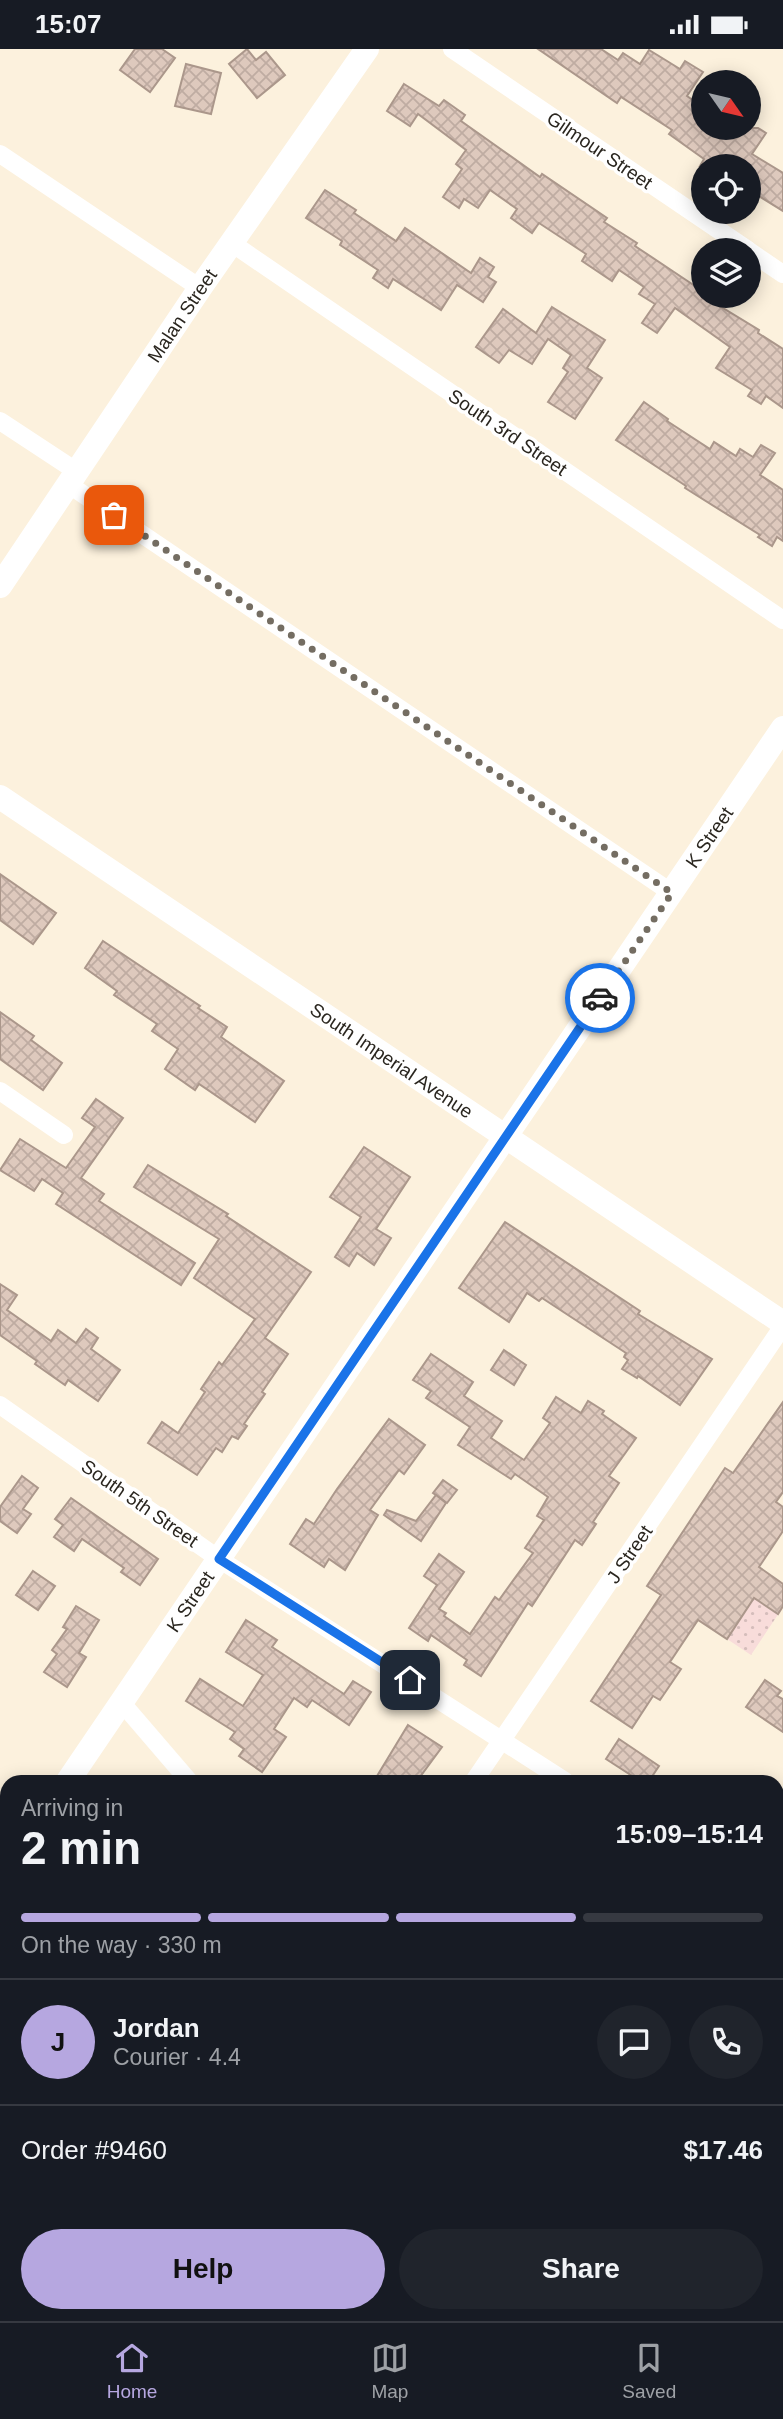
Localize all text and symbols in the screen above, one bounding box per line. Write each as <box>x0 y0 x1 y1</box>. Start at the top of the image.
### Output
text: 15:07 <box>35 9 102 39</box>
north arrow <box>691 70 761 140</box>
map controls <box>691 70 761 308</box>
street label: Gilmour Street <box>543 107 657 194</box>
button: locate <box>691 154 761 224</box>
button: layers <box>691 238 761 308</box>
street label: Malan Street <box>143 264 221 366</box>
street label: South 3rd Street <box>444 385 572 480</box>
pin <box>84 485 144 545</box>
icon: bag <box>95 496 133 534</box>
street label: K Street <box>681 802 738 872</box>
courier <box>565 963 635 1033</box>
icon: car <box>581 979 619 1017</box>
street label: South Imperial Avenue <box>306 999 477 1123</box>
street label: South 5th Street <box>77 1455 203 1552</box>
street label: J Street <box>602 1521 657 1587</box>
street label: K Street <box>162 1567 219 1636</box>
pin <box>380 1650 440 1710</box>
icon: home <box>391 1661 429 1699</box>
text: Arriving in <box>21 1795 123 1821</box>
text: 15:09–15:14 <box>616 1819 763 1849</box>
text: 2 min <box>21 1822 141 1874</box>
text: On the way · 330 m <box>21 1932 222 1958</box>
button: chat <box>597 2005 671 2079</box>
button: phone <box>689 2005 763 2079</box>
text: Jordan <box>113 2013 200 2043</box>
text: J <box>51 2027 65 2057</box>
text: Courier · 4.4 <box>113 2044 241 2070</box>
text: Order #9460 <box>21 2135 167 2165</box>
text: $17.46 <box>683 2135 763 2165</box>
button: Help <box>21 2229 385 2309</box>
button: Share <box>399 2229 763 2309</box>
tab: Home <box>107 2339 157 2403</box>
tab: Map <box>371 2339 409 2403</box>
tab: Saved <box>622 2339 676 2403</box>

